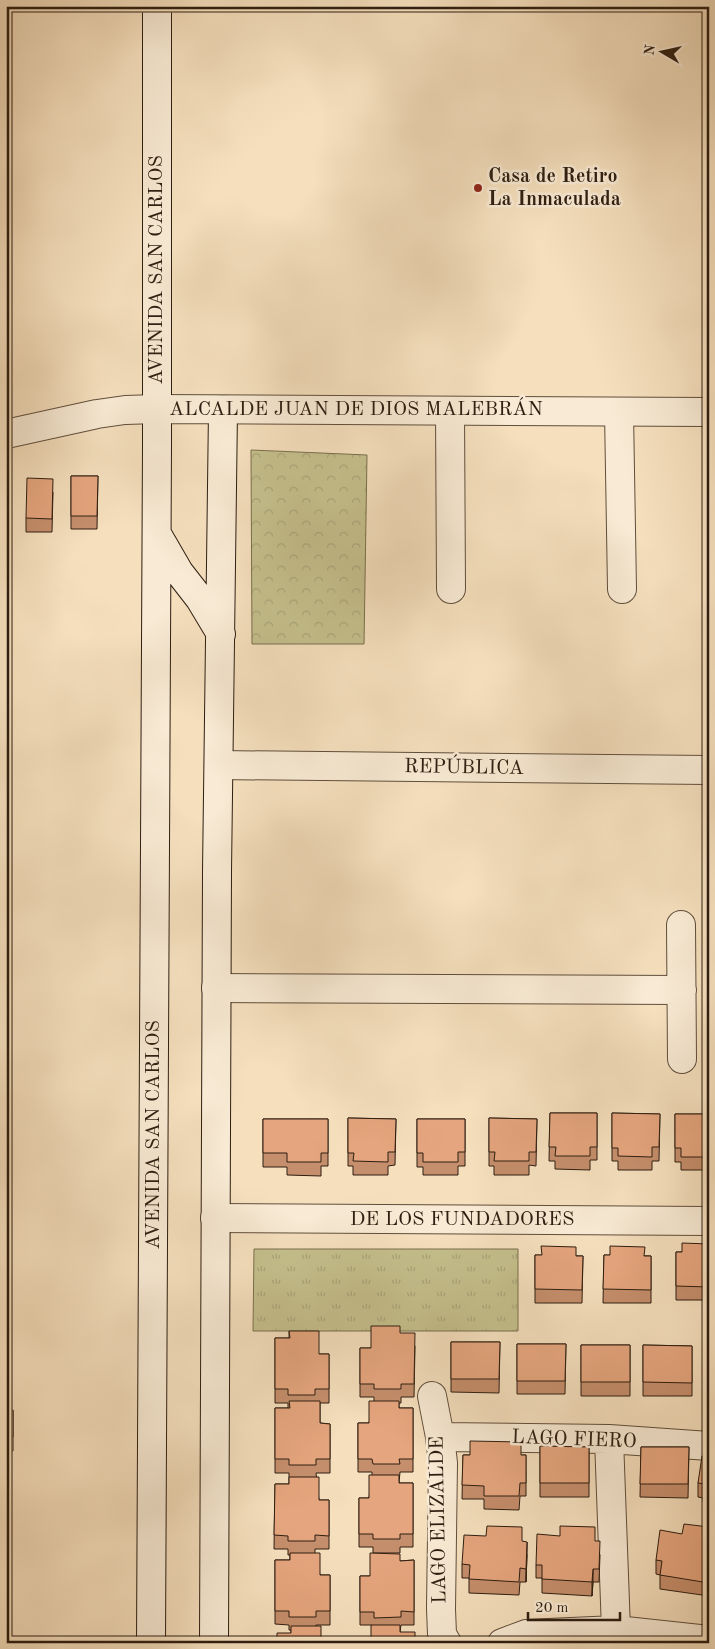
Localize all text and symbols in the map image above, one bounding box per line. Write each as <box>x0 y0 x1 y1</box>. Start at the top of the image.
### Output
north arrow <box>638 28 688 78</box>
text: N <box>642 43 658 57</box>
street label: AVENIDA SAN CARLOS <box>147 155 167 385</box>
place label: Casa de Retiro La Inmaculada <box>488 167 621 210</box>
marker: Casa de Retiro La Inmaculada <box>472 182 484 194</box>
street label: ALCALDE JUAN DE DIOS MALEBRÁN <box>169 397 543 420</box>
street label: REPÚBLICA <box>404 753 524 779</box>
street label: AVENIDA SAN CARLOS <box>144 1020 164 1250</box>
street label: DE LOS FUNDADORES <box>350 1210 574 1230</box>
street label: LAGO FIERO <box>511 1428 637 1452</box>
street label: LAGO ELIZALDE <box>428 1436 450 1604</box>
scale bar <box>528 1589 620 1621</box>
text: 20 m <box>535 1601 569 1616</box>

